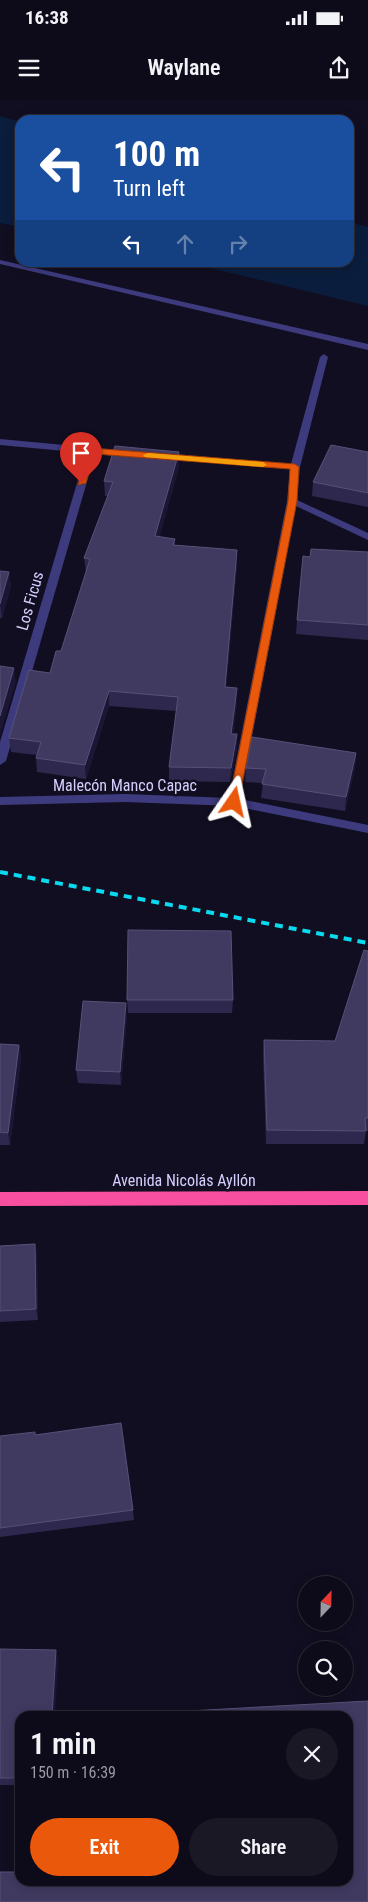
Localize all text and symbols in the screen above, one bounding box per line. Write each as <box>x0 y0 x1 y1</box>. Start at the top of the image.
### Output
text: 16:38 <box>25 6 69 29</box>
icon: menu <box>15 54 43 82</box>
icon: share <box>325 54 353 82</box>
text: Waylane <box>147 55 221 80</box>
text: 100 m <box>113 134 200 175</box>
icon: left <box>30 135 95 200</box>
text: Turn left <box>113 176 185 201</box>
icon: left <box>118 230 146 258</box>
icon: ahead <box>171 230 199 258</box>
icon: right <box>224 230 252 258</box>
pin <box>60 432 102 483</box>
icon: arrive <box>67 439 95 467</box>
street label: Los Ficus <box>13 569 47 633</box>
position arrow <box>207 775 259 827</box>
street label: Malecón Manco Capac <box>53 776 197 795</box>
street label: Avenida Nicolás Ayllón <box>112 1171 256 1190</box>
north arrow <box>298 1576 352 1631</box>
map controls <box>298 1576 353 1696</box>
button: search <box>298 1641 353 1696</box>
text: 1 min <box>30 1726 96 1761</box>
button: close <box>286 1728 338 1780</box>
text: 150 m · 16:39 <box>30 1763 116 1782</box>
button: Exit <box>30 1818 179 1876</box>
button: Share <box>189 1818 338 1876</box>

